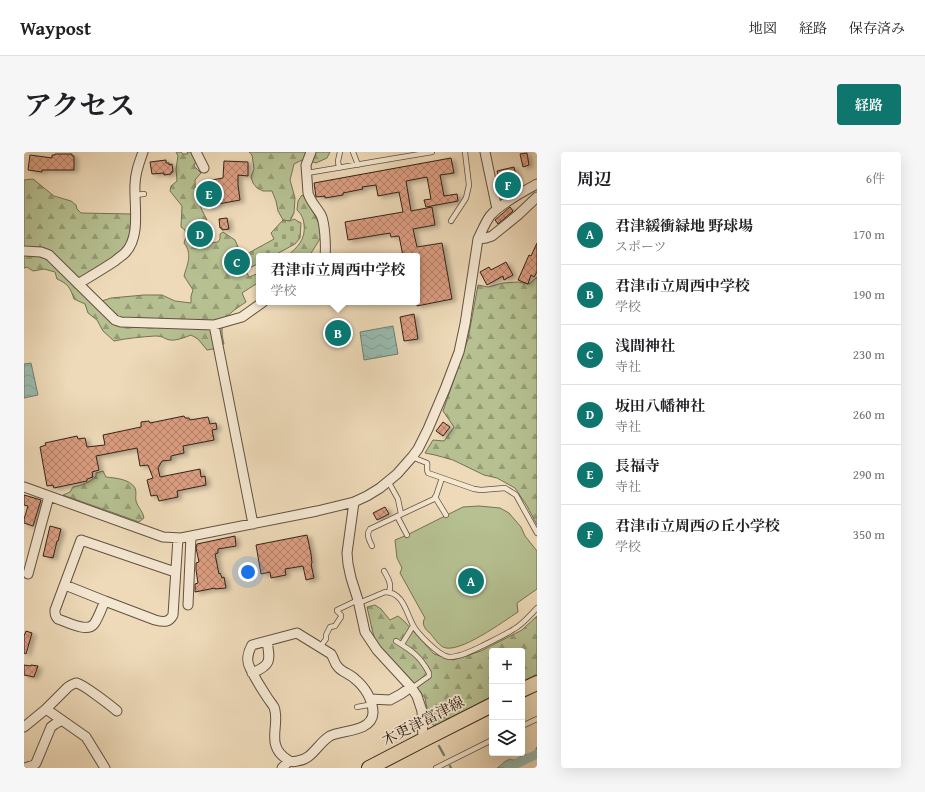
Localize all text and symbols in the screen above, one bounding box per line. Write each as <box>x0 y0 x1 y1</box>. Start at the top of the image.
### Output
text: Waypost <box>20 14 91 42</box>
text: 地図 <box>749 18 777 38</box>
text: 経路 <box>799 18 827 38</box>
text: 保存済み <box>849 18 905 38</box>
text: アクセス <box>24 84 135 125</box>
button: 経路 <box>837 84 901 125</box>
text: 周辺 <box>577 166 611 191</box>
text: 6件 <box>866 169 885 188</box>
pin: F <box>495 170 521 200</box>
pin: E <box>196 179 222 209</box>
text: 君津緩衝緑地 野球場 <box>615 215 753 236</box>
pin: D <box>187 219 213 249</box>
text: A <box>586 225 594 244</box>
text: 170 m <box>853 225 885 244</box>
text: スポーツ <box>615 237 666 256</box>
pin: C <box>224 247 250 277</box>
popup <box>256 253 420 305</box>
text: 君津市立周西中学校 <box>270 259 406 280</box>
text: 君津市立周西中学校 <box>615 275 750 296</box>
text: 学校 <box>270 281 297 300</box>
text: B <box>586 285 594 304</box>
text: 190 m <box>853 285 885 304</box>
text: 学校 <box>615 297 641 316</box>
pin: B <box>325 318 351 348</box>
text: 浅間神社 <box>615 335 675 356</box>
text: C <box>586 345 594 364</box>
text: 230 m <box>853 345 885 364</box>
text: 寺社 <box>615 357 641 376</box>
text: 坂田八幡神社 <box>615 395 705 416</box>
text: D <box>586 405 594 424</box>
text: 260 m <box>853 405 885 424</box>
text: 寺社 <box>615 417 641 436</box>
text: 長福寺 <box>615 455 660 476</box>
text: E <box>587 465 593 484</box>
text: 290 m <box>853 465 885 484</box>
text: 寺社 <box>615 477 641 496</box>
text: 君津市立周西の丘小学校 <box>615 515 780 536</box>
text: F <box>587 525 593 544</box>
text: 350 m <box>853 525 885 544</box>
text: 学校 <box>615 537 641 556</box>
your location <box>238 562 258 582</box>
pin: A <box>458 566 484 596</box>
map controls <box>489 648 525 756</box>
button: + <box>489 648 525 684</box>
button: − <box>489 684 525 720</box>
street label: 木更津富津線 <box>378 691 468 750</box>
button: layers <box>489 720 525 756</box>

